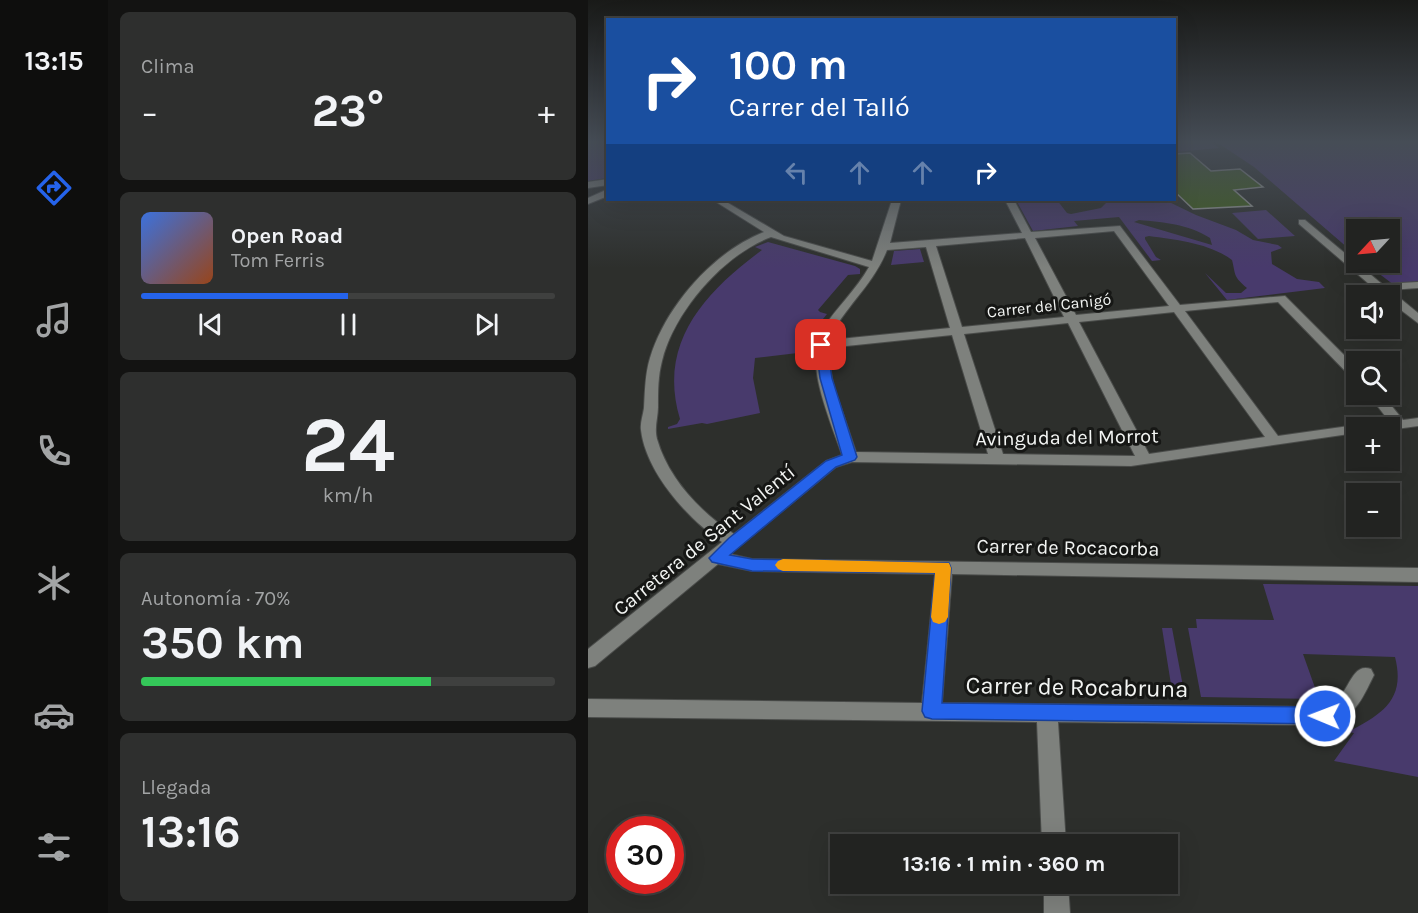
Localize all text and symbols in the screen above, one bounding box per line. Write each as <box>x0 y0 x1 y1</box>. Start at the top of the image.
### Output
text: 100 m <box>729 40 848 90</box>
icon: right <box>630 42 708 120</box>
text: 13:15 <box>24 45 84 77</box>
text: Clima <box>141 55 195 78</box>
text: 23° <box>312 85 384 137</box>
text: Carrer del Talló <box>729 91 910 123</box>
text: − <box>141 93 158 131</box>
text: + <box>538 93 555 131</box>
icon: left <box>780 156 813 189</box>
icon: ahead <box>843 156 876 189</box>
icon: ahead <box>906 156 939 189</box>
icon: right <box>969 156 1002 189</box>
icon: directions <box>33 167 75 209</box>
north arrow <box>1346 219 1400 273</box>
map controls <box>1346 219 1400 537</box>
text: Open Road <box>231 223 343 249</box>
text: Tom Ferris <box>231 249 325 272</box>
button: sound <box>1346 285 1400 339</box>
street label: Carrer del Canigó <box>986 290 1112 321</box>
icon: music <box>33 299 75 341</box>
icon: previous <box>194 308 227 341</box>
icon: pause <box>332 308 365 341</box>
icon: next <box>470 308 503 341</box>
pin <box>795 319 846 370</box>
icon: arrive <box>804 328 837 361</box>
button: search <box>1346 351 1400 405</box>
text: 24 <box>301 399 395 491</box>
button: + <box>1346 417 1400 471</box>
street label: Avinguda del Morrot <box>975 424 1159 451</box>
icon: phone <box>33 430 75 472</box>
street label: Carretera de Sant Valentí <box>609 460 799 620</box>
button: − <box>1346 483 1400 537</box>
text: km/h <box>323 484 373 507</box>
street label: Carrer de Rocacorba <box>976 534 1160 561</box>
icon: climate <box>33 562 75 604</box>
text: Autonomía · 70% <box>141 587 291 610</box>
text: 350 km <box>141 617 304 669</box>
street label: Carrer de Rocabruna <box>965 671 1189 703</box>
position arrow <box>1293 684 1357 748</box>
icon: car <box>33 694 75 736</box>
text: Llegada <box>141 776 211 799</box>
text: 13:16 <box>141 806 241 858</box>
speed limit sign: 30 <box>606 816 684 894</box>
icon: filters <box>33 826 75 868</box>
text: 13:16 · 1 min · 360 m <box>903 851 1105 877</box>

